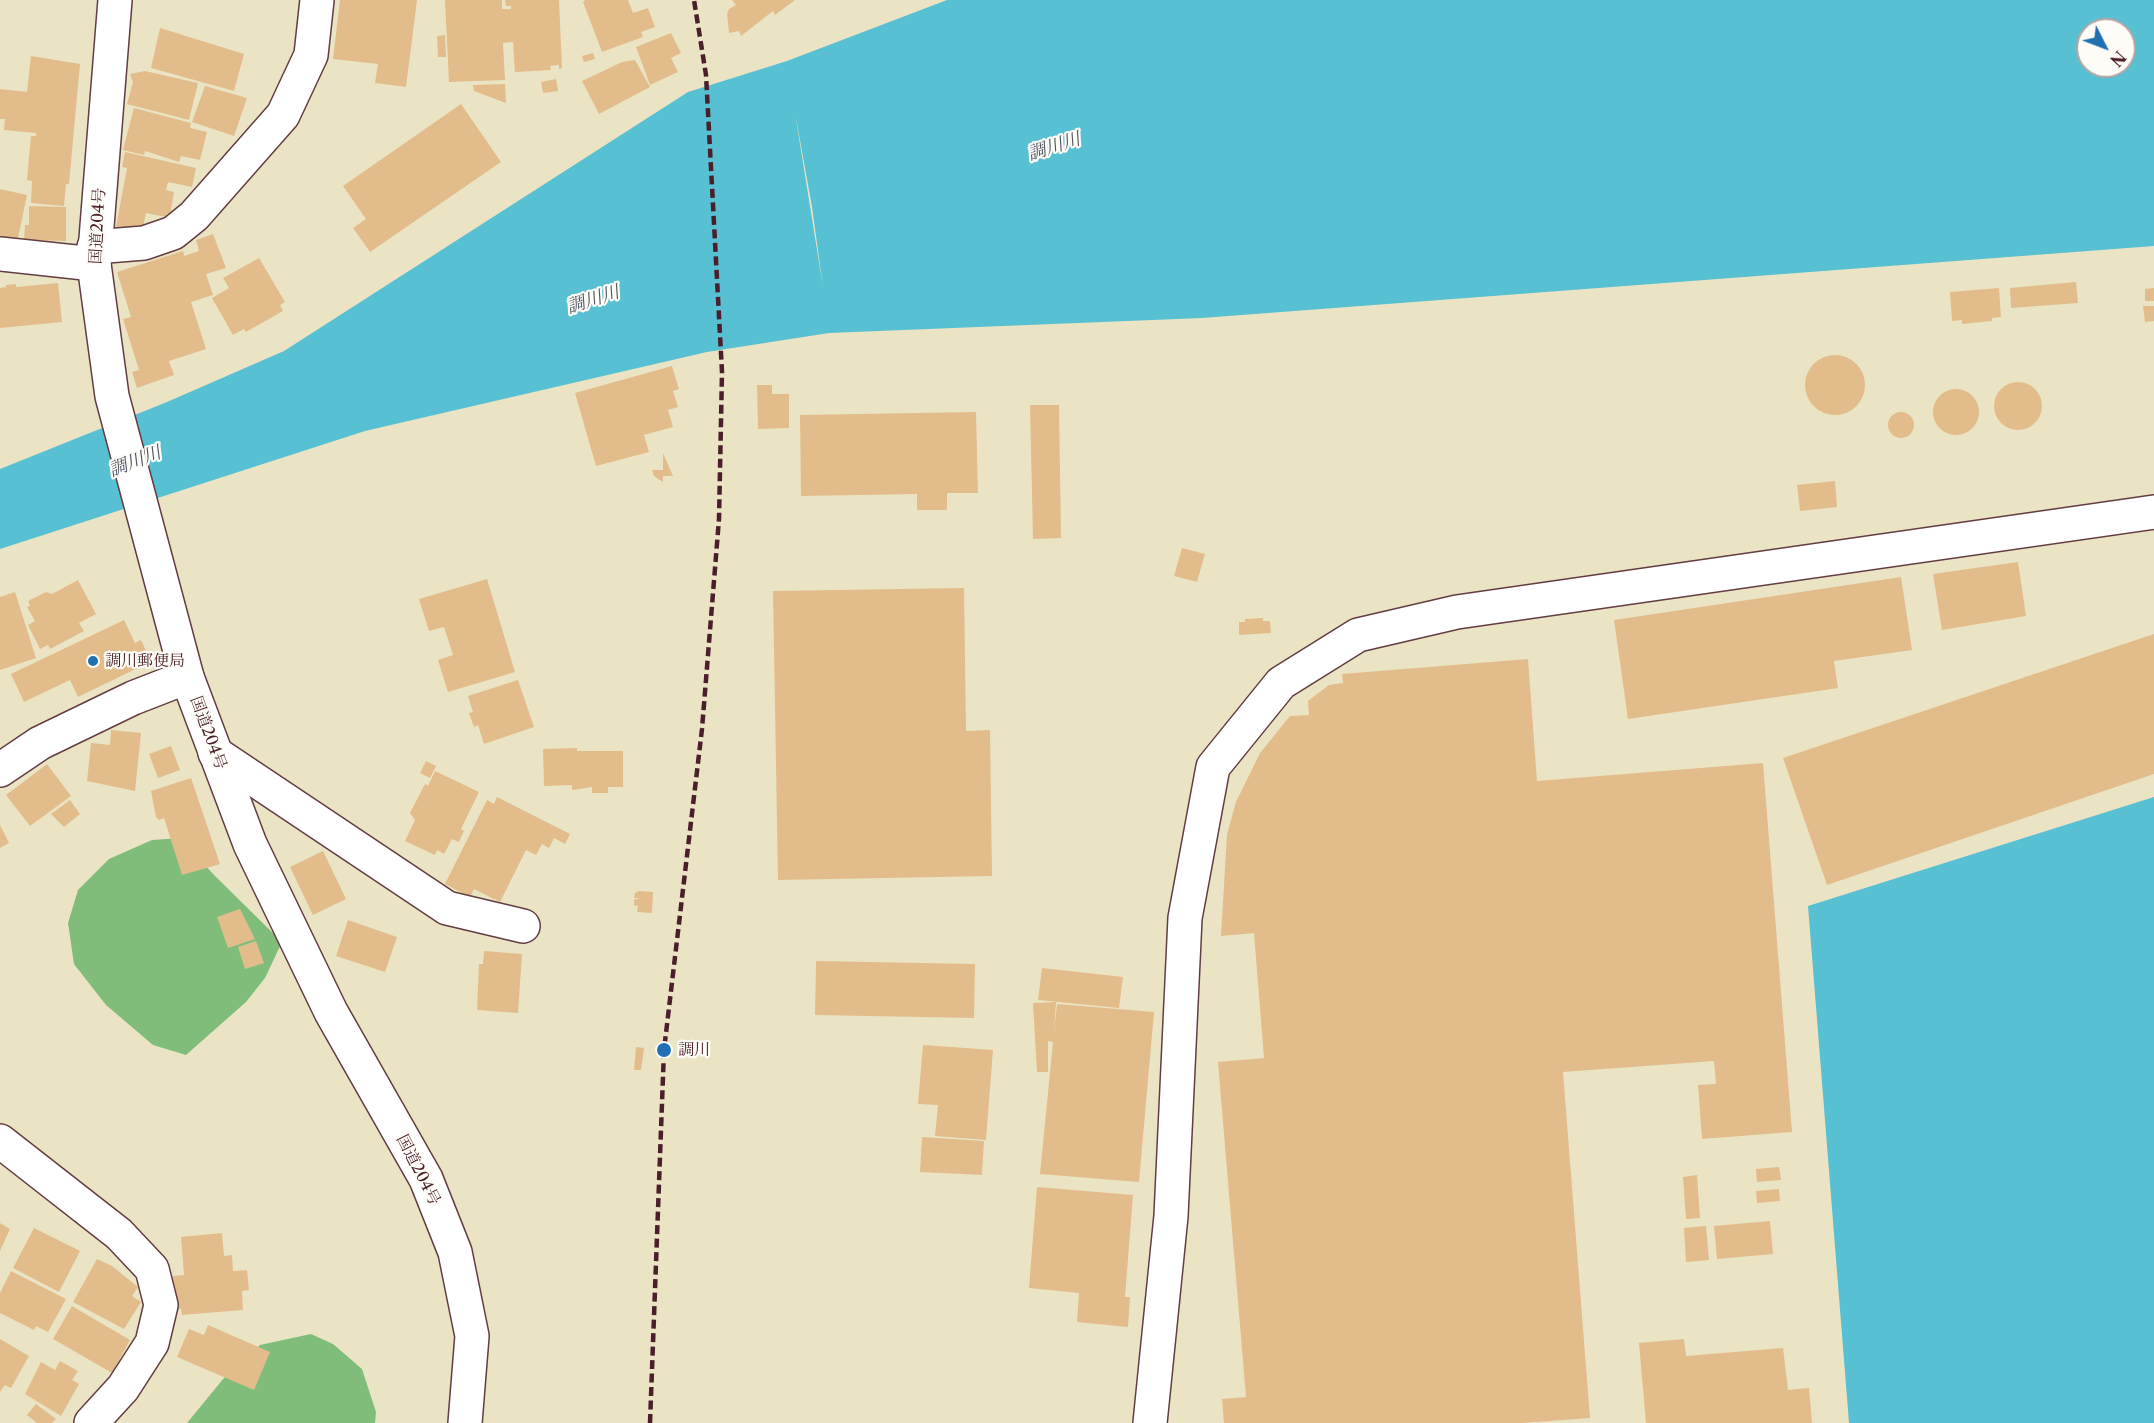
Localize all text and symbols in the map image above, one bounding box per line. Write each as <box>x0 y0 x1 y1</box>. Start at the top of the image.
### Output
north arrow <box>2076 18 2136 78</box>
text: N <box>2106 47 2130 71</box>
water label: 調川川 <box>1025 128 1083 166</box>
street label: 国道204号 <box>86 187 110 265</box>
water label: 調川川 <box>564 281 622 319</box>
water label: 調川川 <box>106 442 164 482</box>
place label: 調川郵便局 <box>105 651 185 671</box>
marker: 調川郵便局 <box>86 654 100 668</box>
street label: 国道204号 <box>186 694 230 772</box>
place label: 調川 <box>678 1040 710 1060</box>
marker: 調川 <box>655 1041 673 1059</box>
street label: 国道204号 <box>392 1132 444 1208</box>

